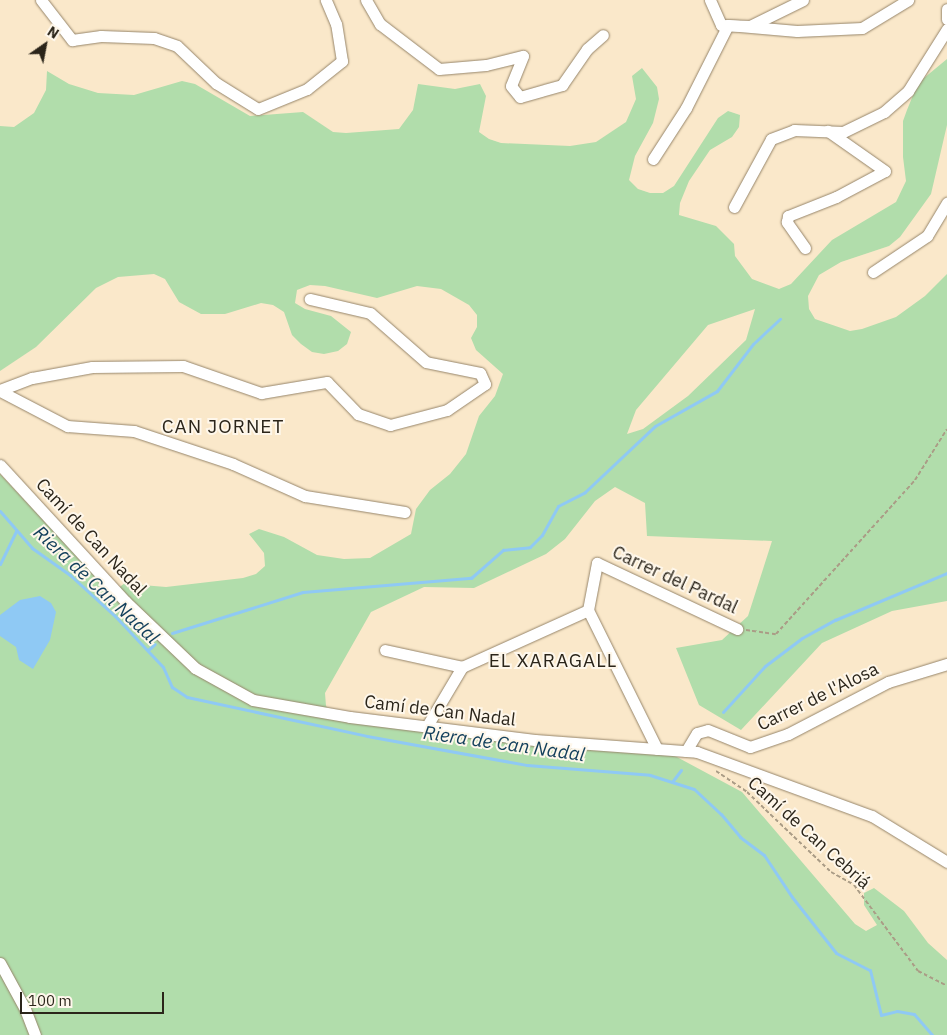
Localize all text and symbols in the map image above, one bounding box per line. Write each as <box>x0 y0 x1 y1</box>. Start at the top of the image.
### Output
north arrow <box>20 20 70 70</box>
text: N <box>44 22 62 43</box>
district label: CAN JORNET <box>160 416 286 438</box>
street label: Camí de Can Nadal <box>31 474 151 600</box>
water label: Riera de Can Nadal <box>29 521 163 649</box>
street label: Carrer del Pardal <box>609 541 741 619</box>
district label: EL XARAGALL <box>487 650 619 672</box>
street label: Carrer de l'Alosa <box>754 658 882 736</box>
street label: Camí de Can Nadal <box>363 691 517 731</box>
water label: Riera de Can Nadal <box>422 721 586 767</box>
street label: Camí de Can Cebriá <box>743 772 875 894</box>
scale bar <box>22 982 166 1014</box>
text: 100 m <box>28 991 72 1010</box>

